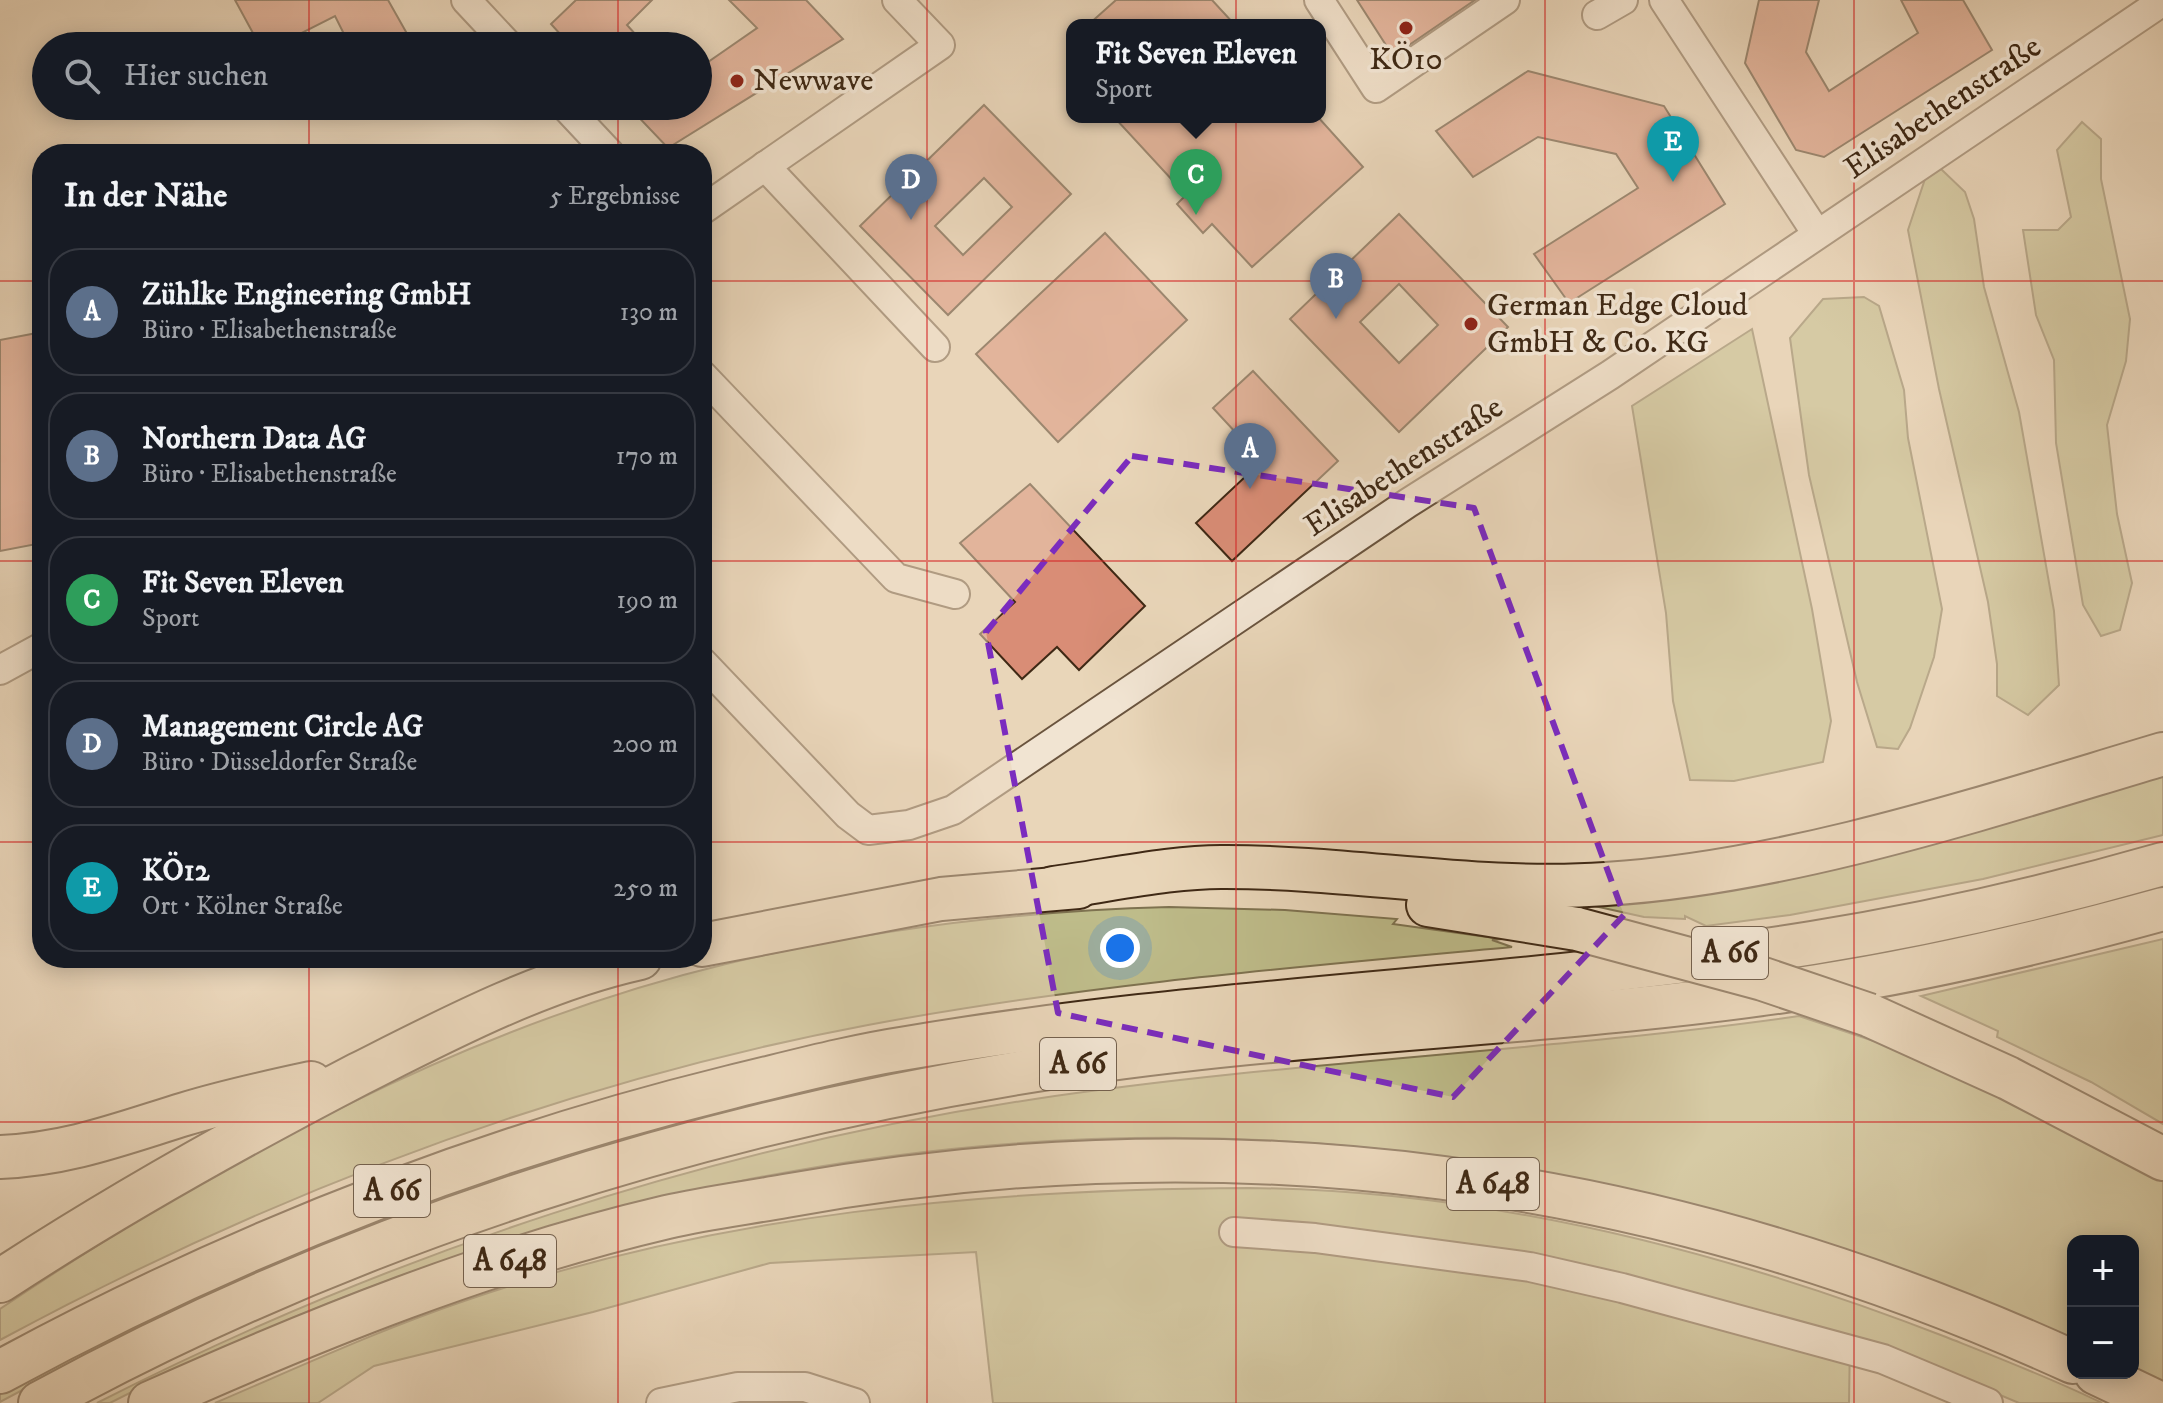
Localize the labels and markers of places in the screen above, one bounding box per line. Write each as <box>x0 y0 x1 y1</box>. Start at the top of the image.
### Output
marker: KÖ10 <box>1397 19 1415 37</box>
place label: KÖ10 <box>1369 40 1443 80</box>
place label: Newwave <box>753 61 873 101</box>
marker: Newwave <box>728 72 746 90</box>
pin: E <box>1647 116 1699 182</box>
pin: C <box>1170 149 1222 215</box>
pin: D <box>885 154 937 220</box>
pin: B <box>1310 253 1362 319</box>
place label: German Edge Cloud GmbH & Co. KG <box>1487 286 1748 363</box>
marker: German Edge Cloud GmbH & Co. KG <box>1462 315 1480 333</box>
pin: A <box>1224 423 1276 489</box>

